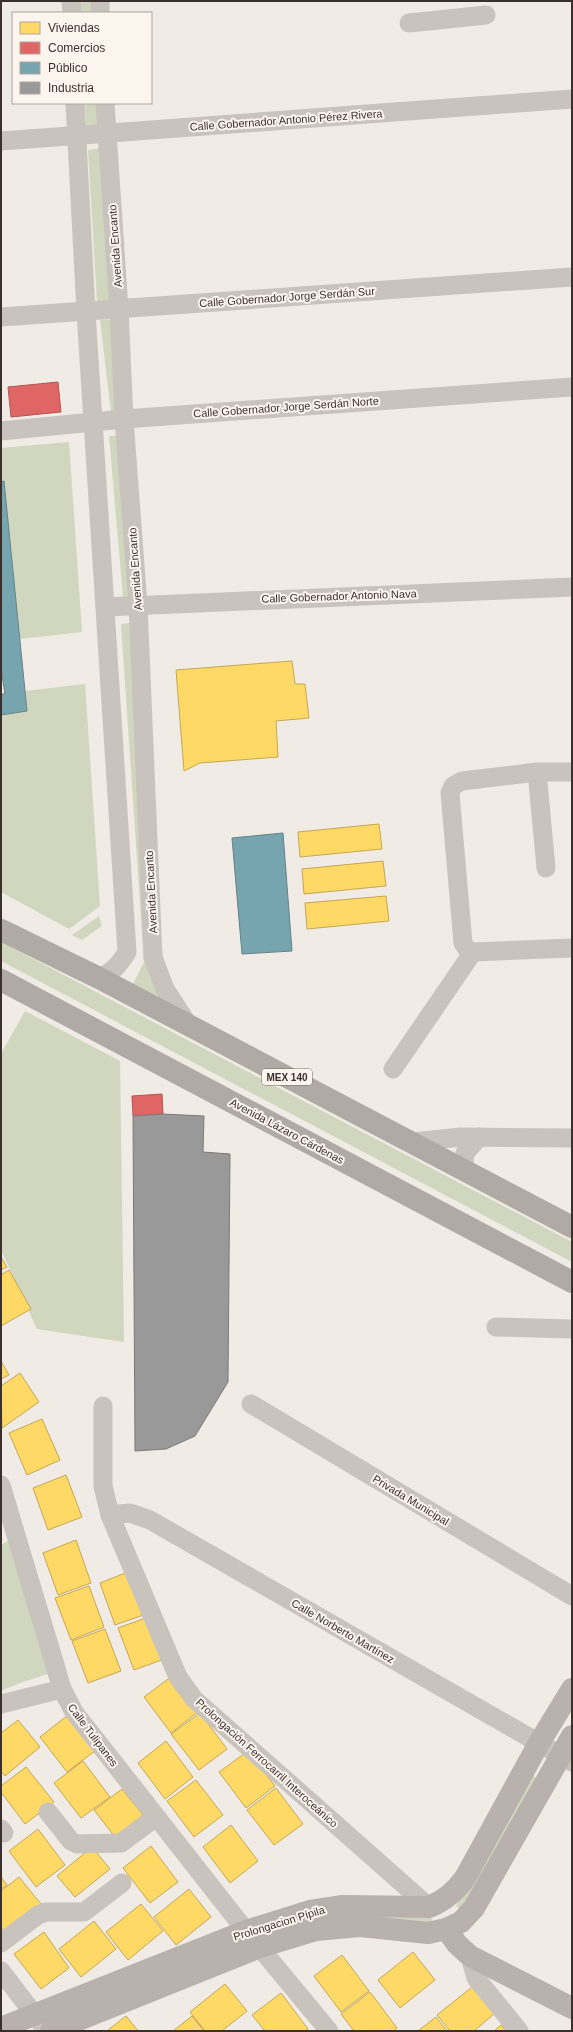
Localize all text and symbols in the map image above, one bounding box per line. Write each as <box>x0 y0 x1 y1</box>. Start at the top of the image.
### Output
legend <box>12 12 152 104</box>
text: Viviendas <box>48 21 100 35</box>
text: Comercios <box>48 41 105 55</box>
text: Público <box>48 61 88 75</box>
text: Industria <box>48 81 94 95</box>
street label: Calle Gobernador Antonio Pérez Rivera <box>189 107 384 133</box>
street label: Avenida Encanto <box>106 204 124 288</box>
street label: Calle Gobernador Jorge Serdán Sur <box>199 285 376 309</box>
street label: Calle Gobernador Jorge Serdán Norte <box>193 395 379 419</box>
street label: Avenida Encanto <box>126 527 144 611</box>
street label: Calle Gobernador Antonio Nava <box>261 587 418 605</box>
street label: Avenida Encanto <box>143 850 159 934</box>
road number: MEX 140 <box>262 1069 312 1085</box>
street label: Avenida Lázaro Cárdenas <box>228 1096 346 1166</box>
street label: Privada Municipal <box>371 1472 451 1528</box>
street label: Calle Norberto Martínez <box>289 1597 397 1665</box>
street label: Prolongación Ferrocarril Interoceánico <box>194 1696 340 1830</box>
street label: Calle Tulipanes <box>66 1701 121 1769</box>
street label: Prolongacion Pípila <box>232 1903 327 1943</box>

